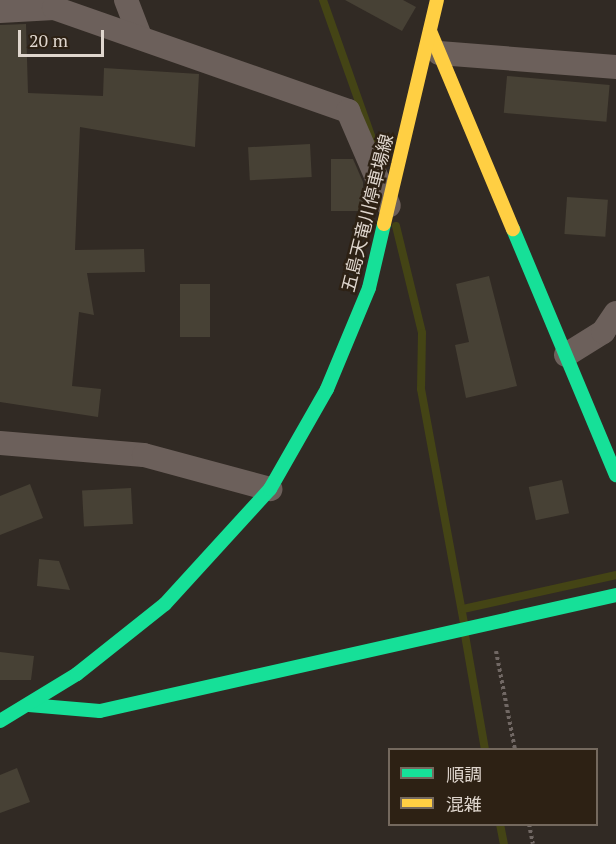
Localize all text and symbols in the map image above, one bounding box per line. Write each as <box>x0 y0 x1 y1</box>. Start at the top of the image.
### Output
scale bar <box>21 18 106 56</box>
text: 20 m <box>29 28 68 52</box>
street label: 五島天竜川停車場線 <box>337 132 397 294</box>
legend <box>388 748 598 826</box>
text: 順調 <box>446 762 482 786</box>
text: 混雑 <box>446 792 482 816</box>

